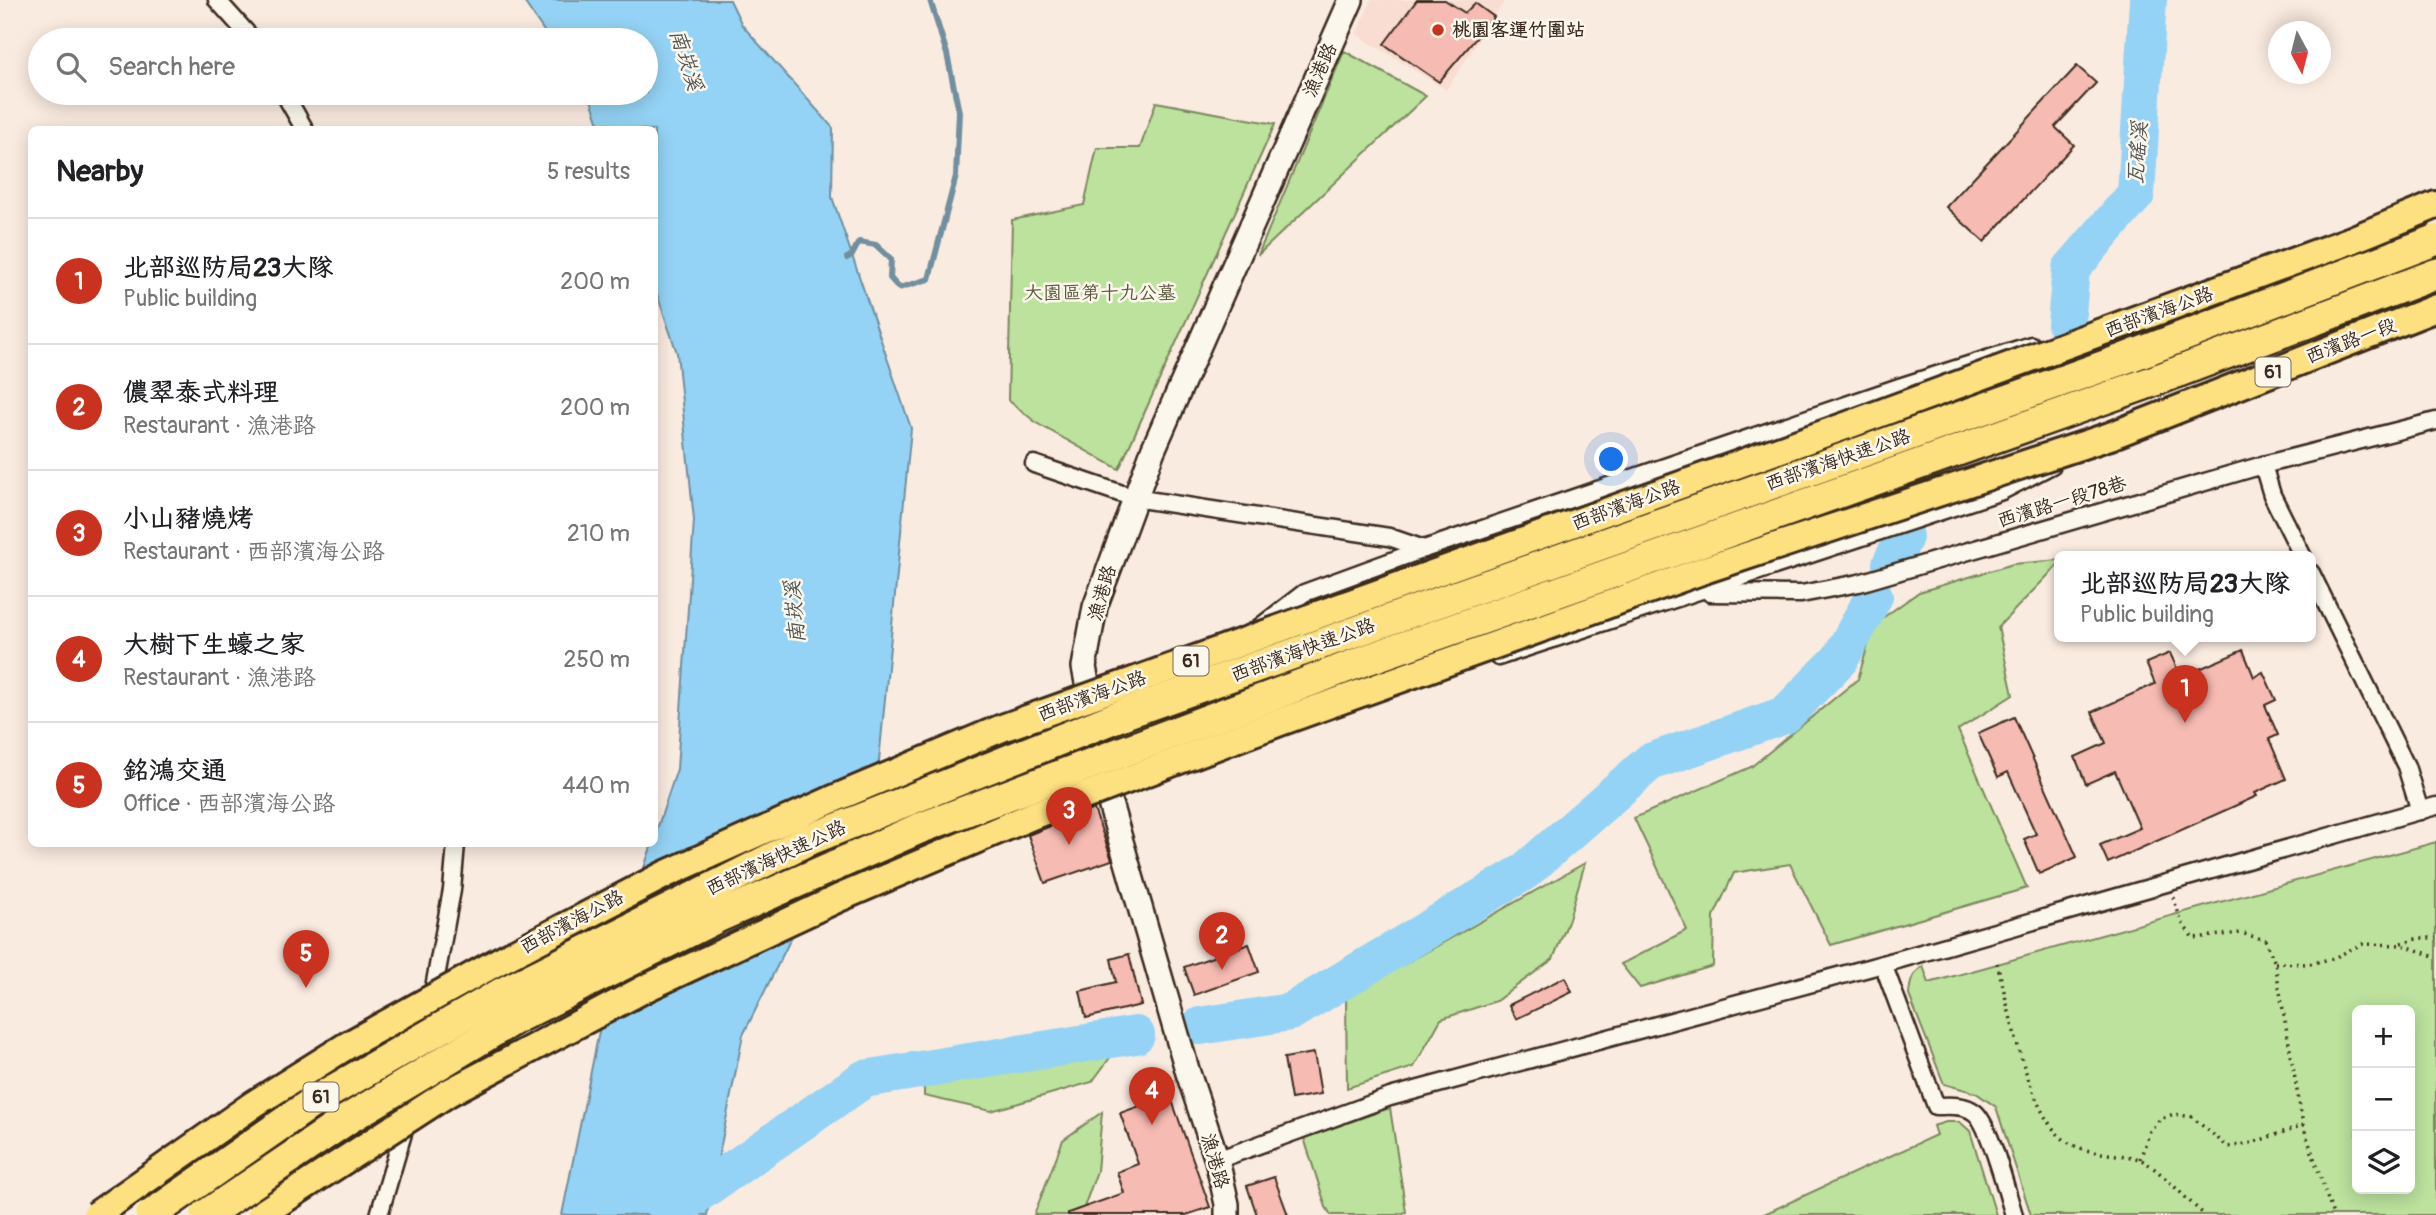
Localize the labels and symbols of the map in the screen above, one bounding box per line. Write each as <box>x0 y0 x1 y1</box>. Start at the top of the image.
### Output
place label: 桃園客運竹圍站 <box>1452 18 1585 42</box>
north arrow <box>2268 21 2331 84</box>
marker: 桃園客運竹圍站 <box>1430 22 1446 38</box>
water label: 南崁溪 <box>663 26 709 95</box>
street label: 漁港路 <box>1297 39 1343 101</box>
water label: 瓦磘溪 <box>2122 120 2154 185</box>
park label: 大園區第十九公墓 <box>1024 281 1176 305</box>
street label: 西部濱海公路 <box>2101 281 2217 343</box>
street label: 西濱路一段 <box>2302 313 2400 369</box>
road number: 61 <box>2256 358 2290 386</box>
street label: 西部濱海快速公路 <box>1762 424 1914 496</box>
your location <box>1594 442 1628 476</box>
street label: 西濱路一段78巷 <box>1995 471 2129 533</box>
street label: 西部濱海公路 <box>1568 474 1684 536</box>
street label: 漁港路 <box>1083 562 1121 624</box>
water label: 南崁溪 <box>779 578 811 645</box>
street label: 西部濱海快速公路 <box>1227 613 1379 687</box>
road number: 61 <box>1174 646 1208 676</box>
street label: 西部濱海公路 <box>1034 665 1150 727</box>
pin: 1 <box>2162 665 2208 723</box>
pin: 3 <box>1046 787 1092 845</box>
street label: 西部濱海快速公路 <box>702 815 850 901</box>
street label: 西部濱海公路 <box>516 885 628 959</box>
pin: 2 <box>1199 912 1245 970</box>
pin: 5 <box>283 930 329 988</box>
pin: 4 <box>1129 1067 1175 1125</box>
road number: 61 <box>304 1082 338 1112</box>
street label: 漁港路 <box>1196 1130 1234 1192</box>

